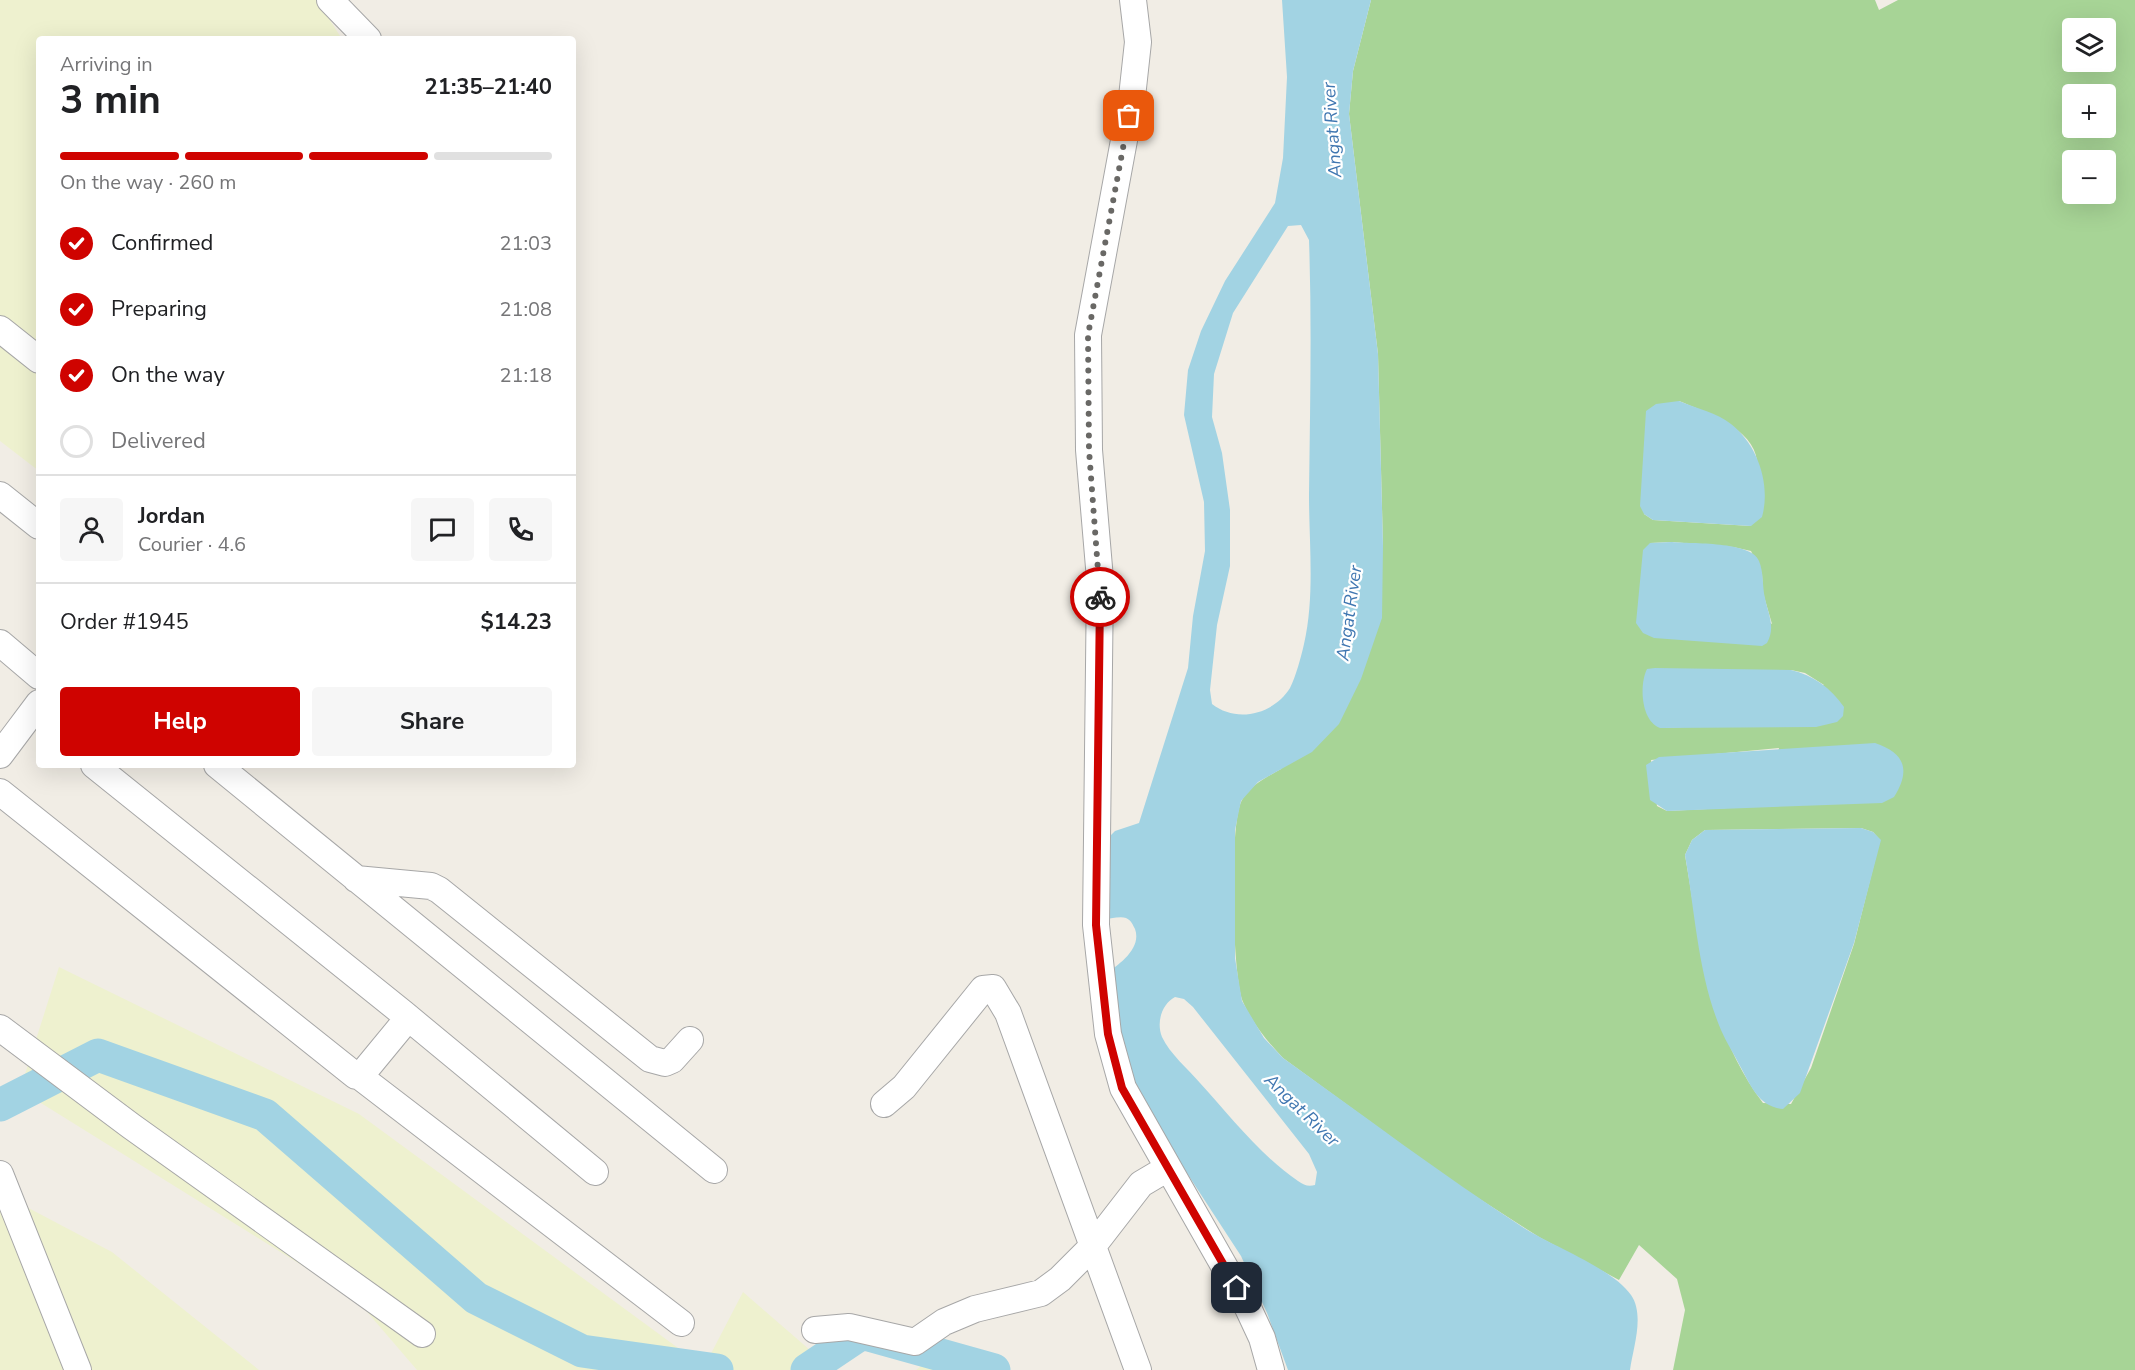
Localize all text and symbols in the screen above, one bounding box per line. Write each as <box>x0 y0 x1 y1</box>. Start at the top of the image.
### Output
map controls <box>2062 18 2116 204</box>
button: layers <box>2062 18 2116 72</box>
text: Arriving in <box>60 51 153 78</box>
text: 21:35–21:40 <box>424 72 552 102</box>
text: 3 min <box>60 74 161 127</box>
water label: Angat River <box>1317 81 1347 180</box>
button: + <box>2062 84 2116 138</box>
pin <box>1103 90 1154 141</box>
icon: bag <box>1112 99 1145 132</box>
button: − <box>2062 150 2116 204</box>
text: On the way · 260 m <box>60 169 236 196</box>
icon: check <box>60 227 93 260</box>
text: Confirmed <box>111 228 213 258</box>
text: 21:03 <box>499 230 552 257</box>
icon: check <box>60 293 93 326</box>
text: Preparing <box>111 294 207 324</box>
text: 21:08 <box>499 296 552 323</box>
icon: check <box>60 359 93 392</box>
text: On the way <box>111 360 225 390</box>
text: 21:18 <box>499 362 552 389</box>
text: Delivered <box>111 426 206 456</box>
button: person <box>60 498 123 561</box>
button: chat <box>411 498 474 561</box>
button: phone <box>489 498 552 561</box>
text: Jordan <box>138 501 205 531</box>
text: Courier · 4.6 <box>138 531 246 558</box>
water label: Angat River <box>1330 563 1368 663</box>
courier <box>1070 567 1130 627</box>
icon: bike <box>1084 581 1117 614</box>
text: Order #1945 <box>60 607 189 637</box>
text: $14.23 <box>481 607 552 637</box>
button: Help <box>60 687 300 756</box>
button: Share <box>312 687 552 756</box>
water label: Angat River <box>1259 1067 1345 1152</box>
pin <box>1211 1262 1262 1313</box>
icon: home <box>1220 1271 1253 1304</box>

